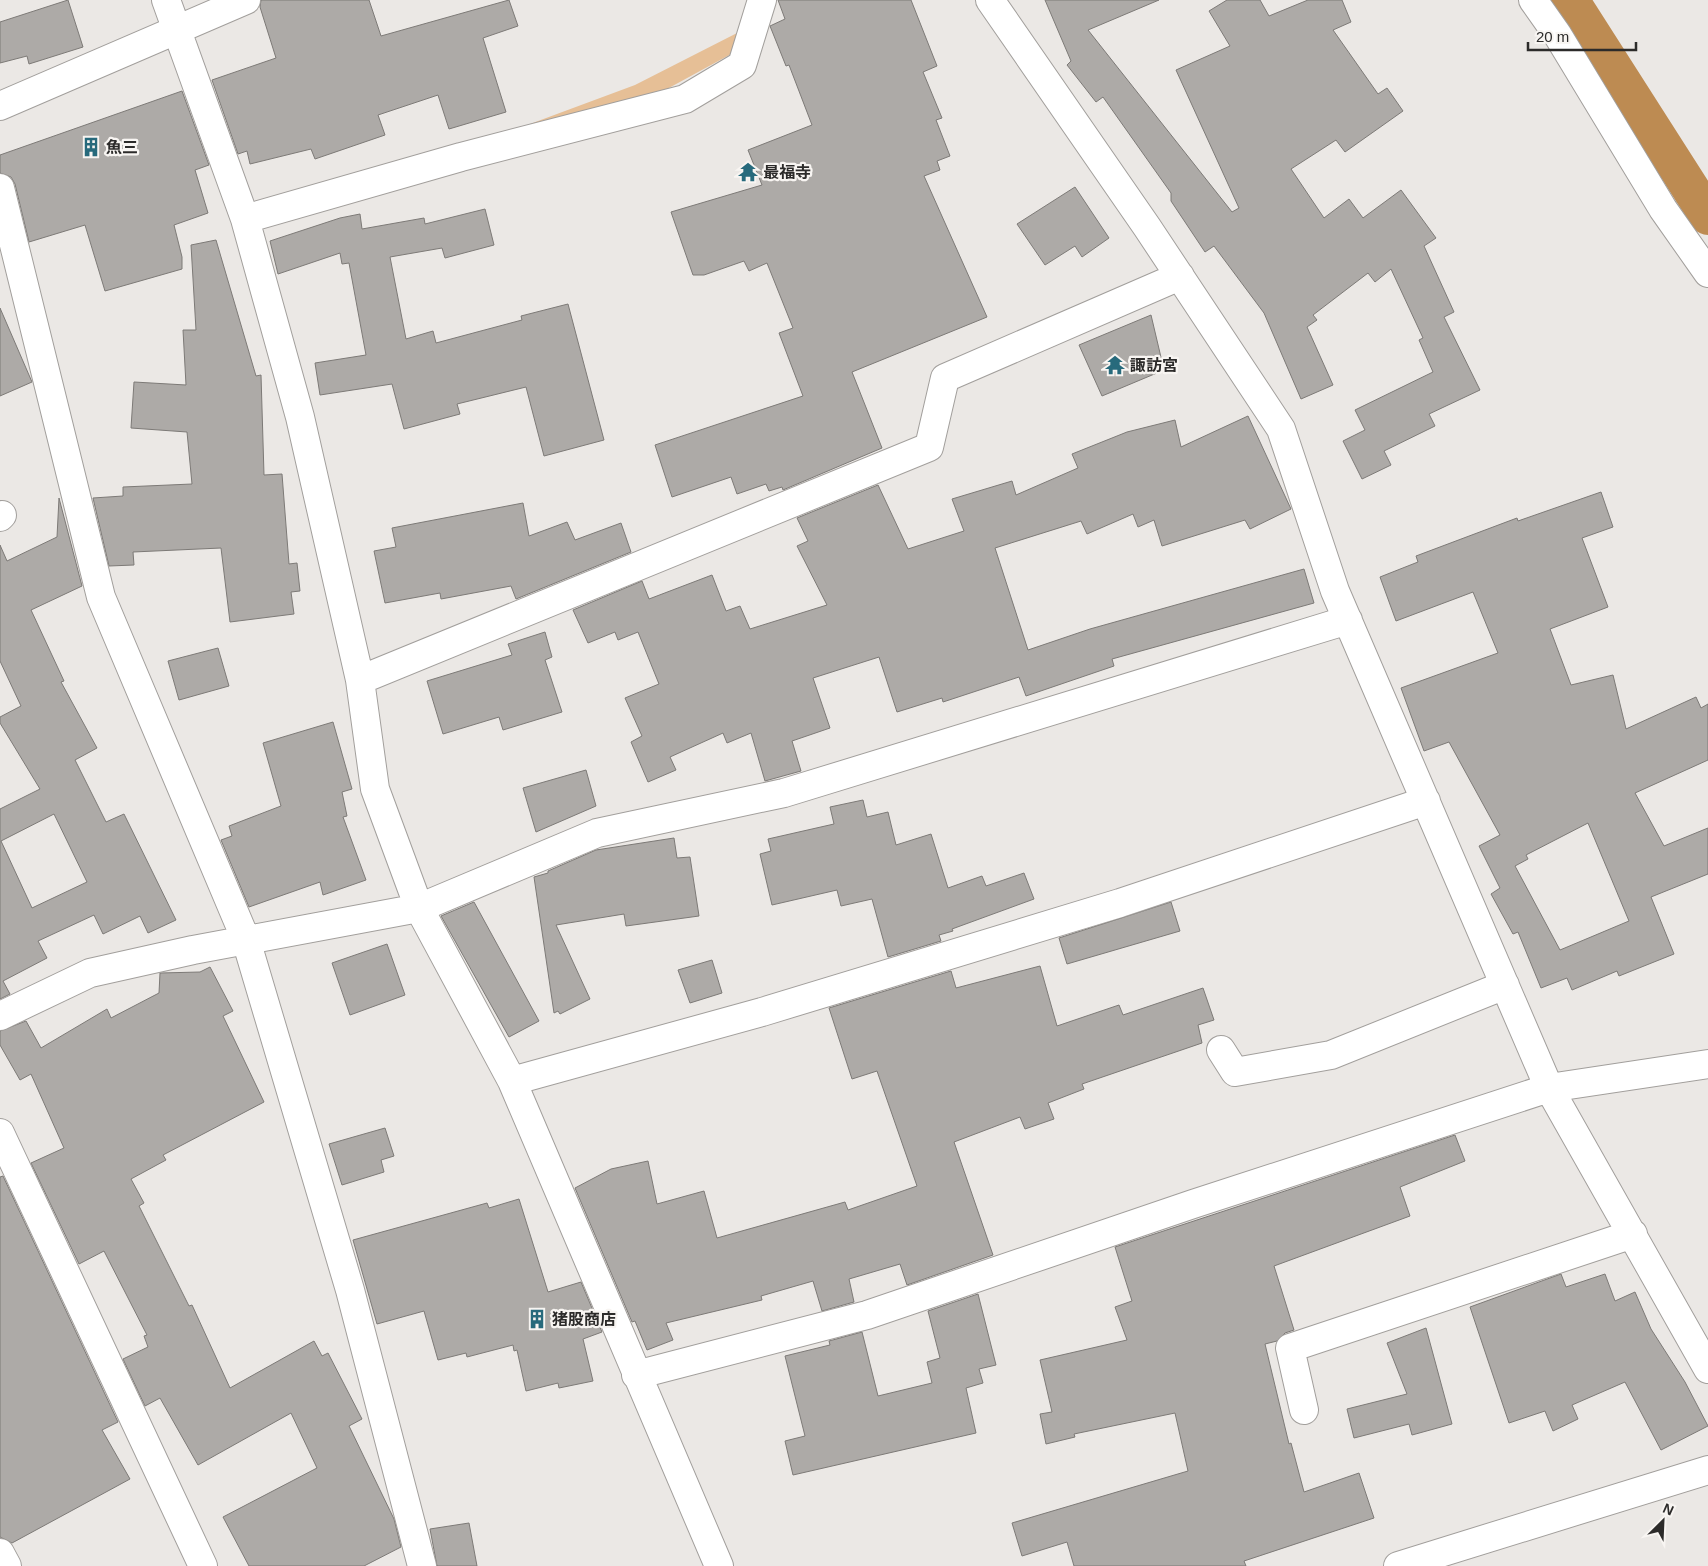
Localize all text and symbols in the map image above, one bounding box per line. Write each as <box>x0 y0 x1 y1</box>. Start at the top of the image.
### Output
scale bar <box>1528 20 1636 52</box>
text: 20 m <box>1536 28 1569 45</box>
building icon: 魚三 <box>80 136 102 158</box>
place label: 魚三 <box>106 138 138 156</box>
temple icon: 最福寺 <box>737 161 759 183</box>
place label: 最福寺 <box>763 164 811 181</box>
temple icon: 諏訪宮 <box>1104 354 1126 376</box>
place label: 諏訪宮 <box>1130 357 1178 374</box>
building icon: 猪股商店 <box>526 1308 548 1330</box>
place label: 猪股商店 <box>552 1310 616 1328</box>
north arrow <box>1638 1496 1688 1546</box>
text: N <box>1660 1500 1676 1518</box>

